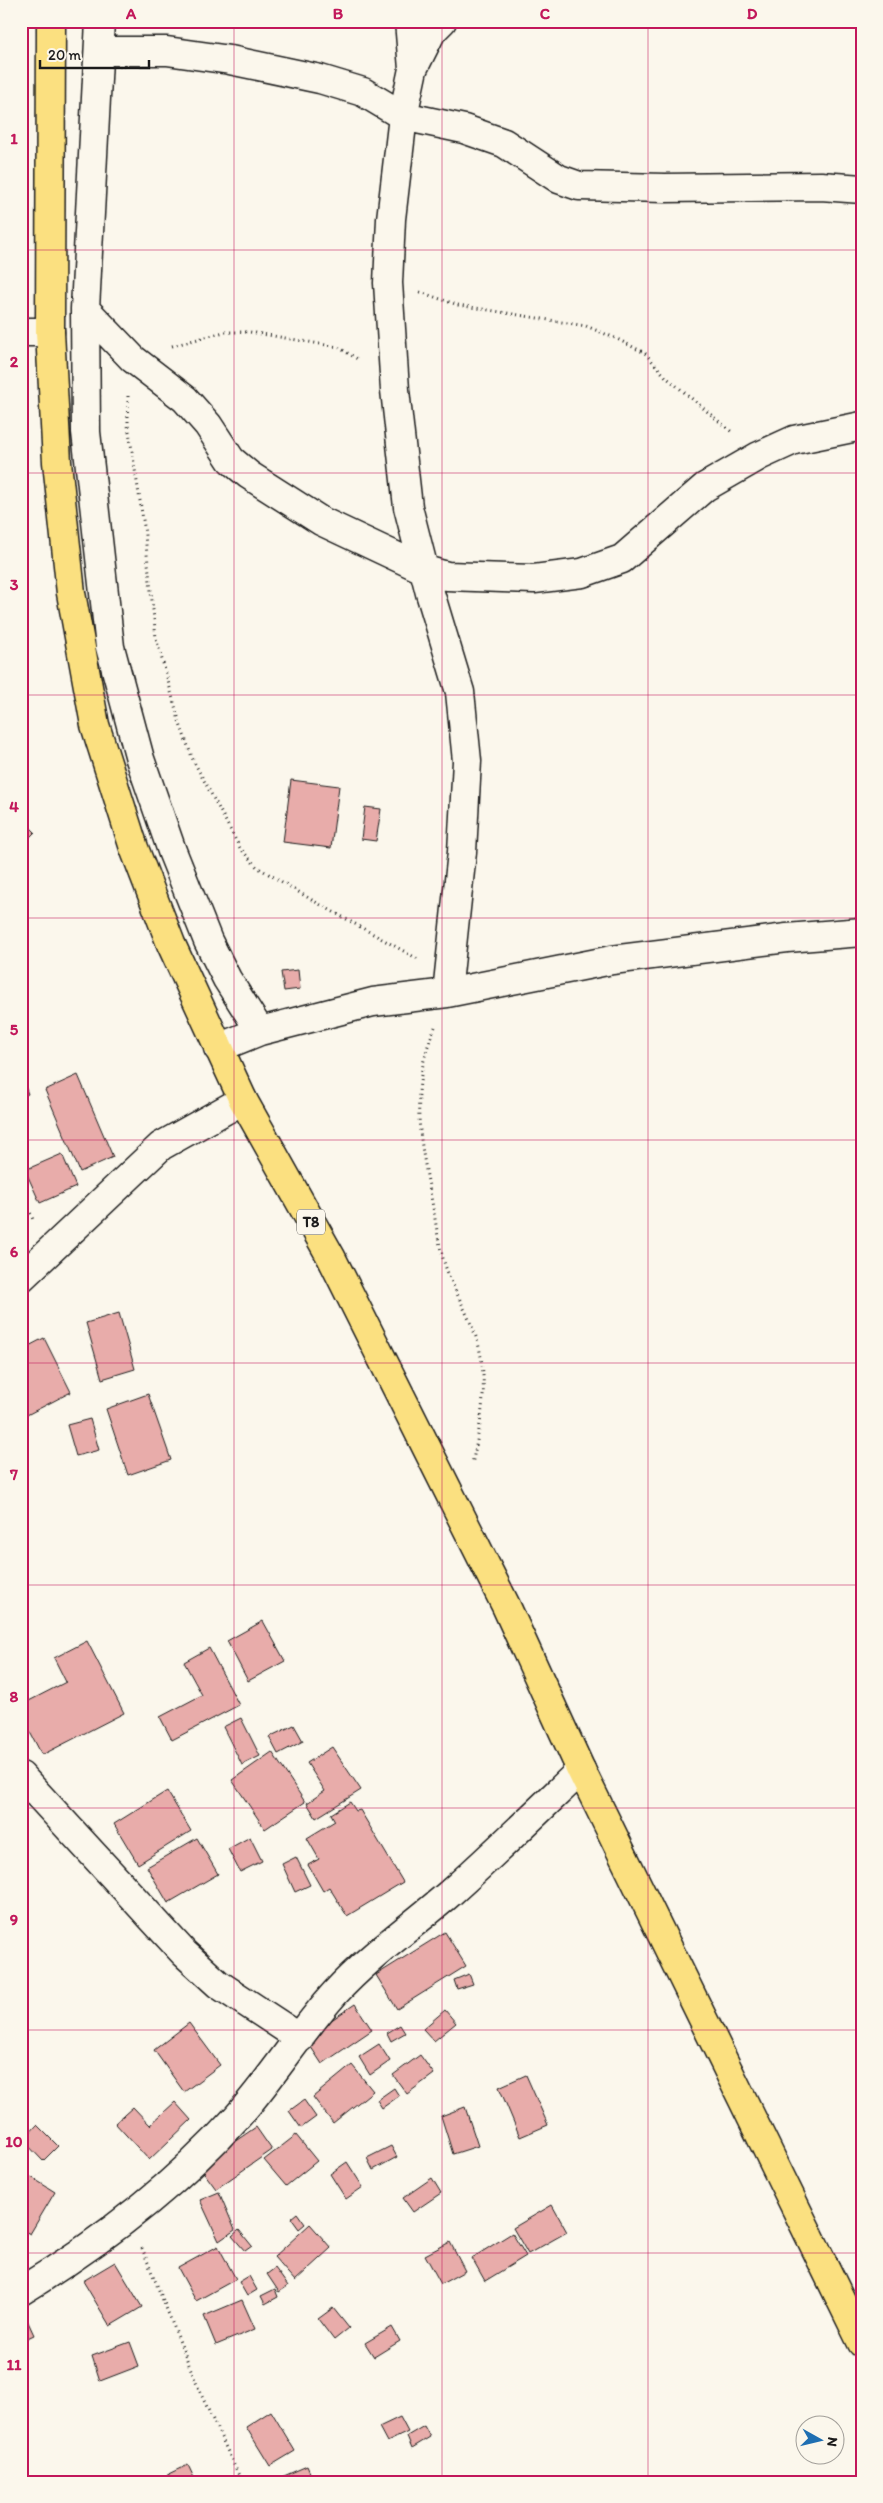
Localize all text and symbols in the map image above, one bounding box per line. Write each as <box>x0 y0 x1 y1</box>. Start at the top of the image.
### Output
text: A <box>125 4 137 23</box>
text: B <box>333 4 344 23</box>
text: C <box>540 4 551 23</box>
text: D <box>747 4 758 23</box>
scale bar <box>40 38 149 70</box>
text: 20 m <box>48 46 82 64</box>
text: 1 <box>10 129 18 148</box>
text: 2 <box>10 352 19 371</box>
text: 3 <box>10 575 19 594</box>
text: 4 <box>9 797 19 816</box>
text: 5 <box>10 1020 19 1039</box>
road number: T8 <box>297 1210 325 1234</box>
text: 6 <box>10 1242 19 1261</box>
text: 7 <box>9 1465 18 1484</box>
text: 8 <box>10 1687 19 1706</box>
text: 9 <box>10 1910 18 1929</box>
text: 10 <box>5 2132 23 2151</box>
text: 11 <box>7 2355 22 2374</box>
north arrow <box>796 2416 846 2466</box>
text: N <box>823 2436 841 2448</box>

